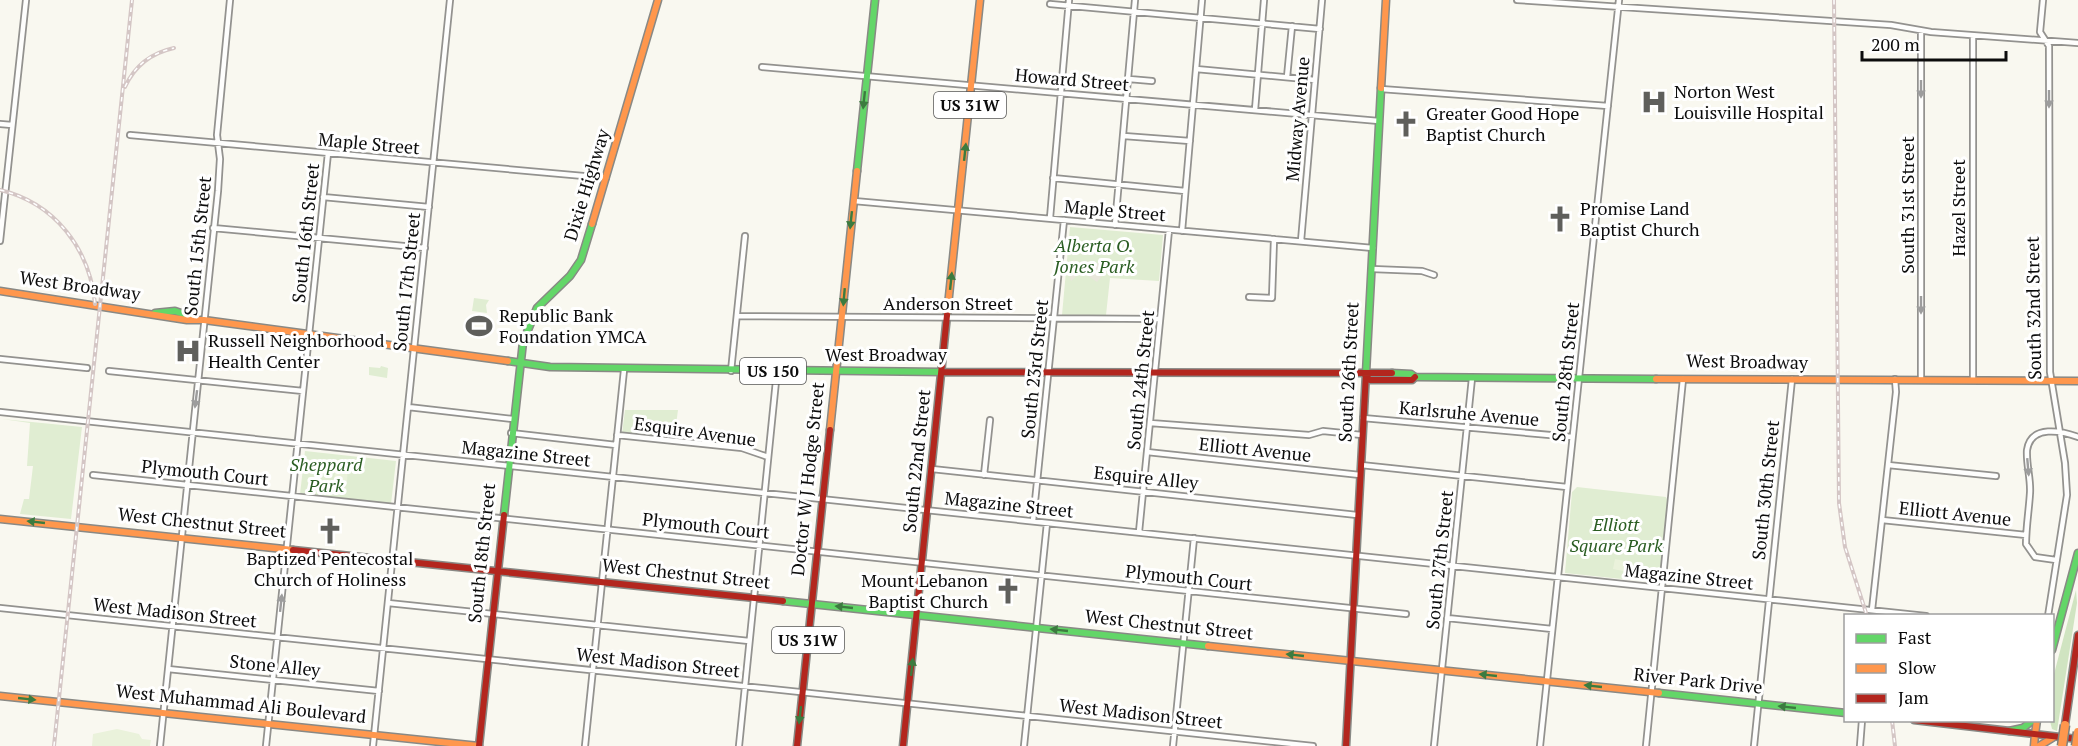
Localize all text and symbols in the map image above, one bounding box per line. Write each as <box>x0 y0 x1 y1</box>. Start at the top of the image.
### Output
scale bar <box>1862 24 2006 62</box>
text: 200 m <box>1871 32 1920 56</box>
street label: Midway Avenue <box>1280 55 1314 182</box>
street label: Howard Street <box>1014 62 1130 96</box>
place label: Norton West Louisville Hospital <box>1674 79 1824 124</box>
one-way arrow <box>1916 80 1926 99</box>
hospital icon: Norton West Louisville Hospital <box>1639 87 1669 117</box>
one-way arrow <box>859 90 869 109</box>
one-way arrow <box>2044 90 2054 109</box>
road number: US 31W <box>934 92 1006 118</box>
place label: Greater Good Hope Baptist Church <box>1426 101 1579 146</box>
church icon: Greater Good Hope Baptist Church <box>1391 109 1421 139</box>
street label: Dixie Highway <box>558 125 615 244</box>
street label: Maple Street <box>317 127 421 159</box>
street label: South 31st Street <box>1895 136 1919 274</box>
one-way arrow <box>960 143 970 162</box>
street label: Hazel Street <box>1946 159 1970 257</box>
street label: South 16th Street <box>286 162 324 304</box>
street label: South 15th Street <box>178 175 216 317</box>
street label: Maple Street <box>1063 194 1167 226</box>
place label: Promise Land Baptist Church <box>1580 196 1700 241</box>
church icon: Promise Land Baptist Church <box>1545 204 1575 234</box>
street label: South 17th Street <box>387 211 425 353</box>
one-way arrow <box>847 211 856 230</box>
park label: Alberta O. Jones Park <box>1053 233 1135 278</box>
street label: South 32nd Street <box>2020 236 2046 380</box>
street label: West Broadway <box>18 265 143 305</box>
one-way arrow <box>946 271 956 290</box>
one-way arrow <box>839 288 849 307</box>
street label: Anderson Street <box>883 291 1013 315</box>
one-way arrow <box>1916 296 1926 315</box>
street label: South 23rd Street <box>1015 298 1053 440</box>
street label: South 26th Street <box>1332 301 1364 443</box>
street label: South 28th Street <box>1546 301 1584 443</box>
place label: Republic Bank Foundation YMCA <box>499 303 647 348</box>
street label: South 24th Street <box>1121 309 1159 451</box>
sports icon: Republic Bank Foundation YMCA <box>464 311 494 341</box>
place label: Russell Neighborhood Health Center <box>208 328 384 373</box>
hospital icon: Russell Neighborhood Health Center <box>173 336 203 366</box>
street label: West Broadway <box>825 342 948 366</box>
street label: West Broadway <box>1686 348 1809 374</box>
road number: US 150 <box>740 358 806 384</box>
street label: Doctor W J Hodge Street <box>785 381 829 577</box>
street label: South 22nd Street <box>897 388 935 534</box>
one-way arrow <box>191 389 201 408</box>
street label: Karlsruhe Avenue <box>1398 395 1540 431</box>
street label: Esquire Avenue <box>633 411 758 451</box>
street label: South 30th Street <box>1746 419 1784 561</box>
street label: Elliott Avenue <box>1198 431 1312 467</box>
street label: Magazine Street <box>460 434 592 472</box>
park label: Sheppard Park <box>289 452 363 497</box>
street label: Plymouth Court <box>140 453 270 491</box>
one-way arrow <box>2023 457 2033 476</box>
street label: Esquire Alley <box>1093 460 1200 495</box>
street label: South 18th Street <box>462 482 500 624</box>
street label: Magazine Street <box>943 485 1075 523</box>
street label: South 27th Street <box>1420 489 1458 631</box>
street label: Elliott Avenue <box>1898 495 2012 531</box>
street label: West Chestnut Street <box>117 501 288 543</box>
street label: Plymouth Court <box>641 506 771 544</box>
park label: Elliott Square Park <box>1569 512 1663 557</box>
church icon: Baptized Pentecostal Church of Holiness <box>315 516 345 546</box>
one-way arrow <box>26 517 45 527</box>
place label: Baptized Pentecostal Church of Holiness <box>247 546 413 591</box>
street label: West Chestnut Street <box>601 552 772 594</box>
street label: Magazine Street <box>1623 557 1755 595</box>
street label: Plymouth Court <box>1124 558 1254 596</box>
place label: Mount Lebanon Baptist Church <box>861 568 988 613</box>
church icon: Mount Lebanon Baptist Church <box>993 576 1023 606</box>
street label: West Madison Street <box>92 591 258 633</box>
one-way arrow <box>277 594 286 613</box>
one-way arrow <box>835 602 854 612</box>
street label: West Chestnut Street <box>1084 603 1255 645</box>
legend <box>1844 614 2054 722</box>
one-way arrow <box>1049 625 1068 635</box>
text: Fast <box>1898 625 1932 649</box>
road number: US 31W <box>772 627 844 653</box>
street label: West Madison Street <box>575 641 741 683</box>
street label: Stone Alley <box>229 648 323 682</box>
one-way arrow <box>1285 650 1304 660</box>
text: Slow <box>1898 655 1937 679</box>
one-way arrow <box>907 657 917 676</box>
street label: River Park Drive <box>1633 661 1764 699</box>
one-way arrow <box>1479 671 1498 680</box>
street label: West Muhammad Ali Boulevard <box>115 678 367 728</box>
one-way arrow <box>1584 682 1603 691</box>
text: Jam <box>1898 685 1929 709</box>
street label: West Madison Street <box>1058 692 1224 734</box>
one-way arrow <box>17 694 36 704</box>
one-way arrow <box>1778 702 1797 712</box>
one-way arrow <box>795 706 805 725</box>

